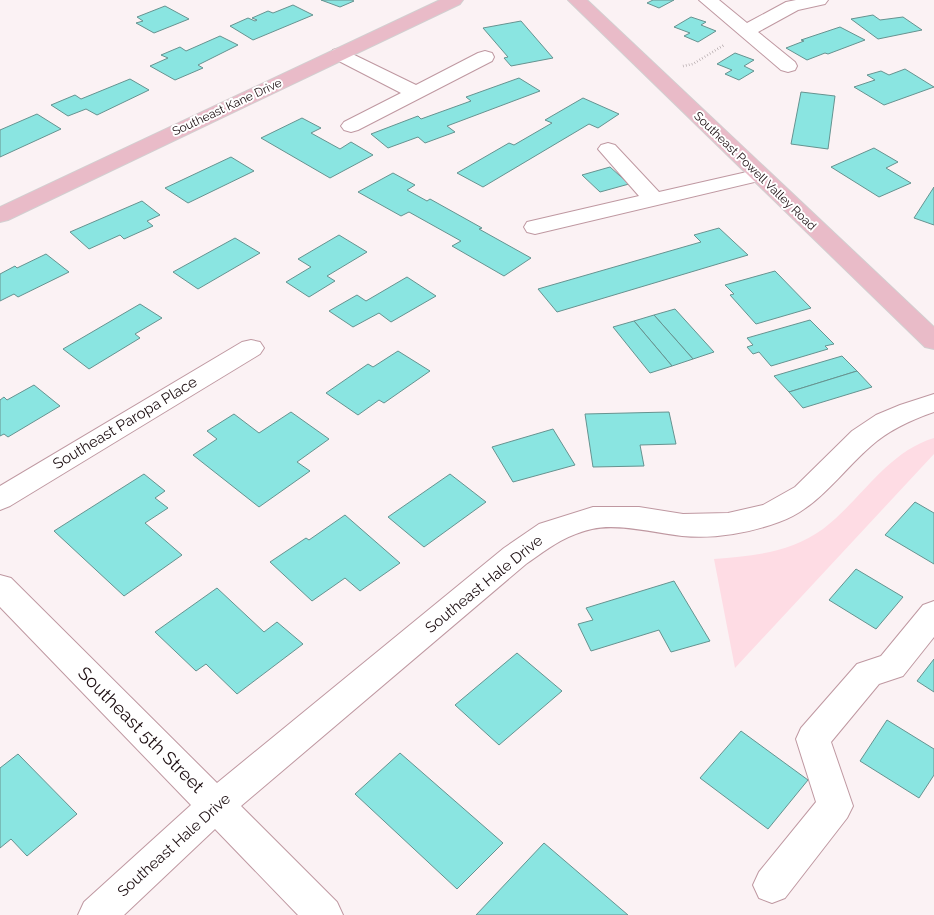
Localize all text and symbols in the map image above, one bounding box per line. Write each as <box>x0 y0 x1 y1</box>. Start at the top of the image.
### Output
street label: Southeast Kane Drive <box>170 76 284 138</box>
street label: Southeast Powell Valley Road <box>691 109 819 233</box>
street label: Southeast Paropa Place <box>50 373 200 473</box>
street label: Southeast Hale Drive <box>422 531 546 637</box>
street label: Southeast 5th Street <box>74 662 209 797</box>
street label: Southeast Hale Drive <box>114 790 234 900</box>

